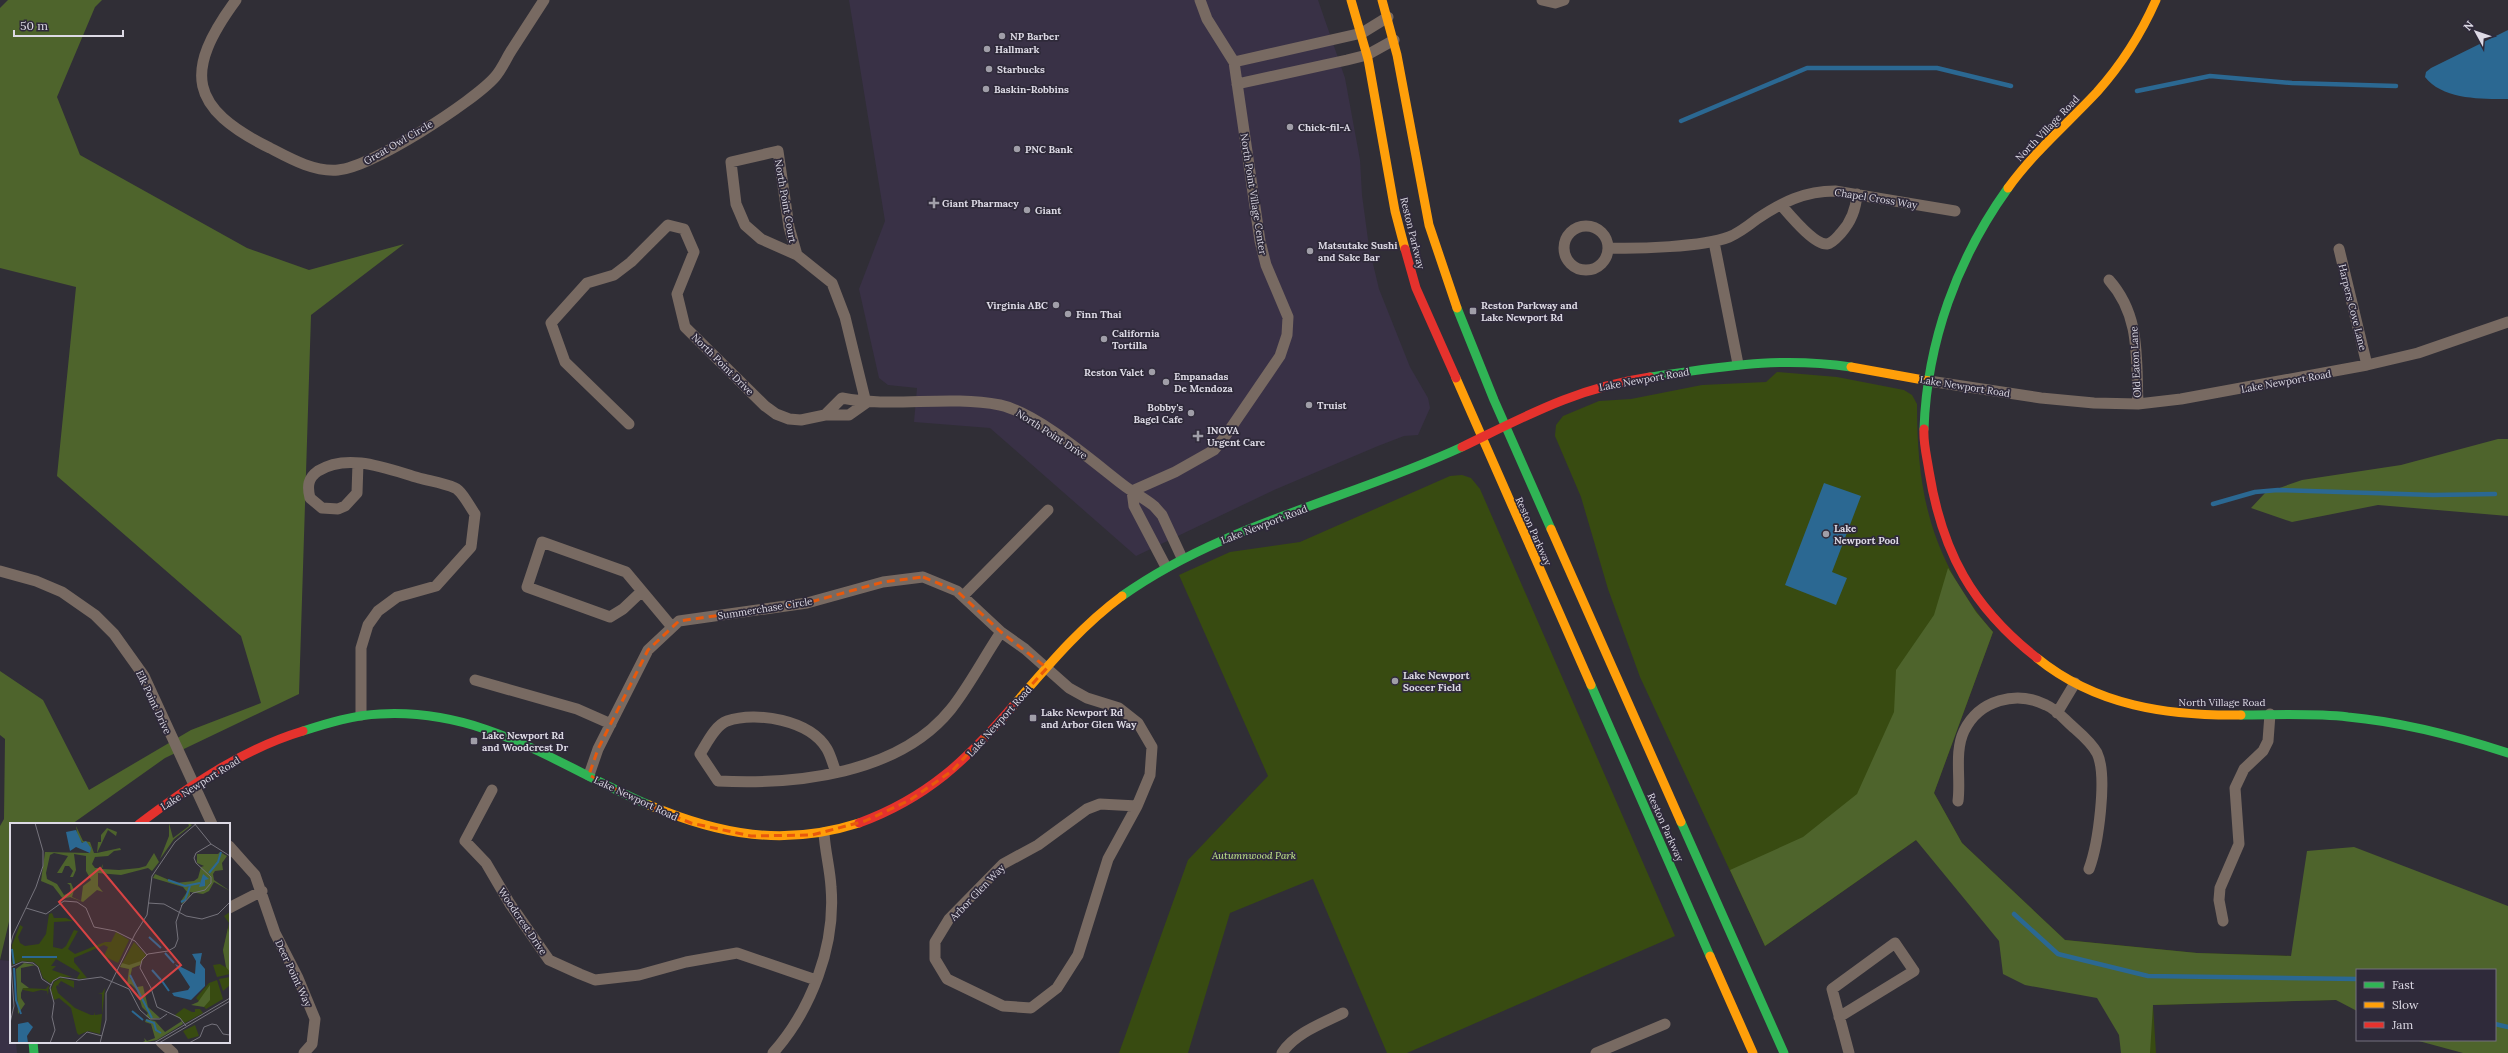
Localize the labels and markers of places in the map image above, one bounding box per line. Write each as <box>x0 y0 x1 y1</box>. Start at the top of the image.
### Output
place label: NP Barber <box>1010 30 1059 43</box>
marker: NP Barber <box>997 31 1007 41</box>
place label: Hallmark <box>995 43 1040 56</box>
marker: Hallmark <box>982 44 992 54</box>
place label: Starbucks <box>997 63 1045 76</box>
marker: Starbucks <box>984 64 994 74</box>
place label: Baskin-Robbins <box>994 83 1069 96</box>
marker: Baskin-Robbins <box>981 84 991 94</box>
place label: Chick-fil-A <box>1298 121 1351 134</box>
marker: Chick-fil-A <box>1285 122 1295 132</box>
place label: PNC Bank <box>1025 143 1073 156</box>
marker: PNC Bank <box>1012 144 1022 154</box>
place label: Giant Pharmacy <box>942 197 1019 210</box>
marker: Giant Pharmacy <box>929 198 939 208</box>
place label: Giant <box>1035 204 1062 217</box>
marker: Giant <box>1022 205 1032 215</box>
place label: Matsutake Sushi and Sake Bar <box>1318 239 1398 264</box>
marker: Matsutake Sushi and Sake Bar <box>1305 246 1315 256</box>
place label: Virginia ABC <box>986 299 1048 312</box>
place label: Reston Parkway and Lake Newport Rd <box>1481 299 1578 324</box>
marker: Virginia ABC <box>1051 300 1061 310</box>
marker: Reston Parkway and Lake Newport Rd <box>1468 306 1478 316</box>
place label: Finn Thai <box>1076 308 1122 321</box>
marker: Finn Thai <box>1063 309 1073 319</box>
place label: California Tortilla <box>1112 327 1160 352</box>
marker: California Tortilla <box>1099 334 1109 344</box>
place label: Reston Valet <box>1084 366 1145 379</box>
marker: Reston Valet <box>1147 367 1157 377</box>
place label: Empanadas De Mendoza <box>1174 370 1234 395</box>
marker: Empanadas De Mendoza <box>1161 377 1171 387</box>
place label: Truist <box>1317 399 1348 412</box>
marker: Truist <box>1304 400 1314 410</box>
place label: Bobby's Bagel Cafe <box>1133 401 1184 426</box>
marker: Bobby's Bagel Cafe <box>1186 408 1196 418</box>
place label: INOVA Urgent Care <box>1207 424 1266 449</box>
marker: INOVA Urgent Care <box>1192 430 1204 442</box>
place label: Lake Newport Pool <box>1834 522 1899 547</box>
marker: Lake Newport Pool <box>1821 529 1831 539</box>
place label: Lake Newport Soccer Field <box>1403 669 1470 694</box>
marker: Lake Newport Soccer Field <box>1390 676 1400 686</box>
place label: Lake Newport Rd and Arbor Glen Way <box>1041 706 1137 731</box>
marker: Lake Newport Rd and Arbor Glen Way <box>1028 713 1038 723</box>
place label: Lake Newport Rd and Woodcrest Dr <box>482 729 568 754</box>
marker: Lake Newport Rd and Woodcrest Dr <box>469 736 479 746</box>

